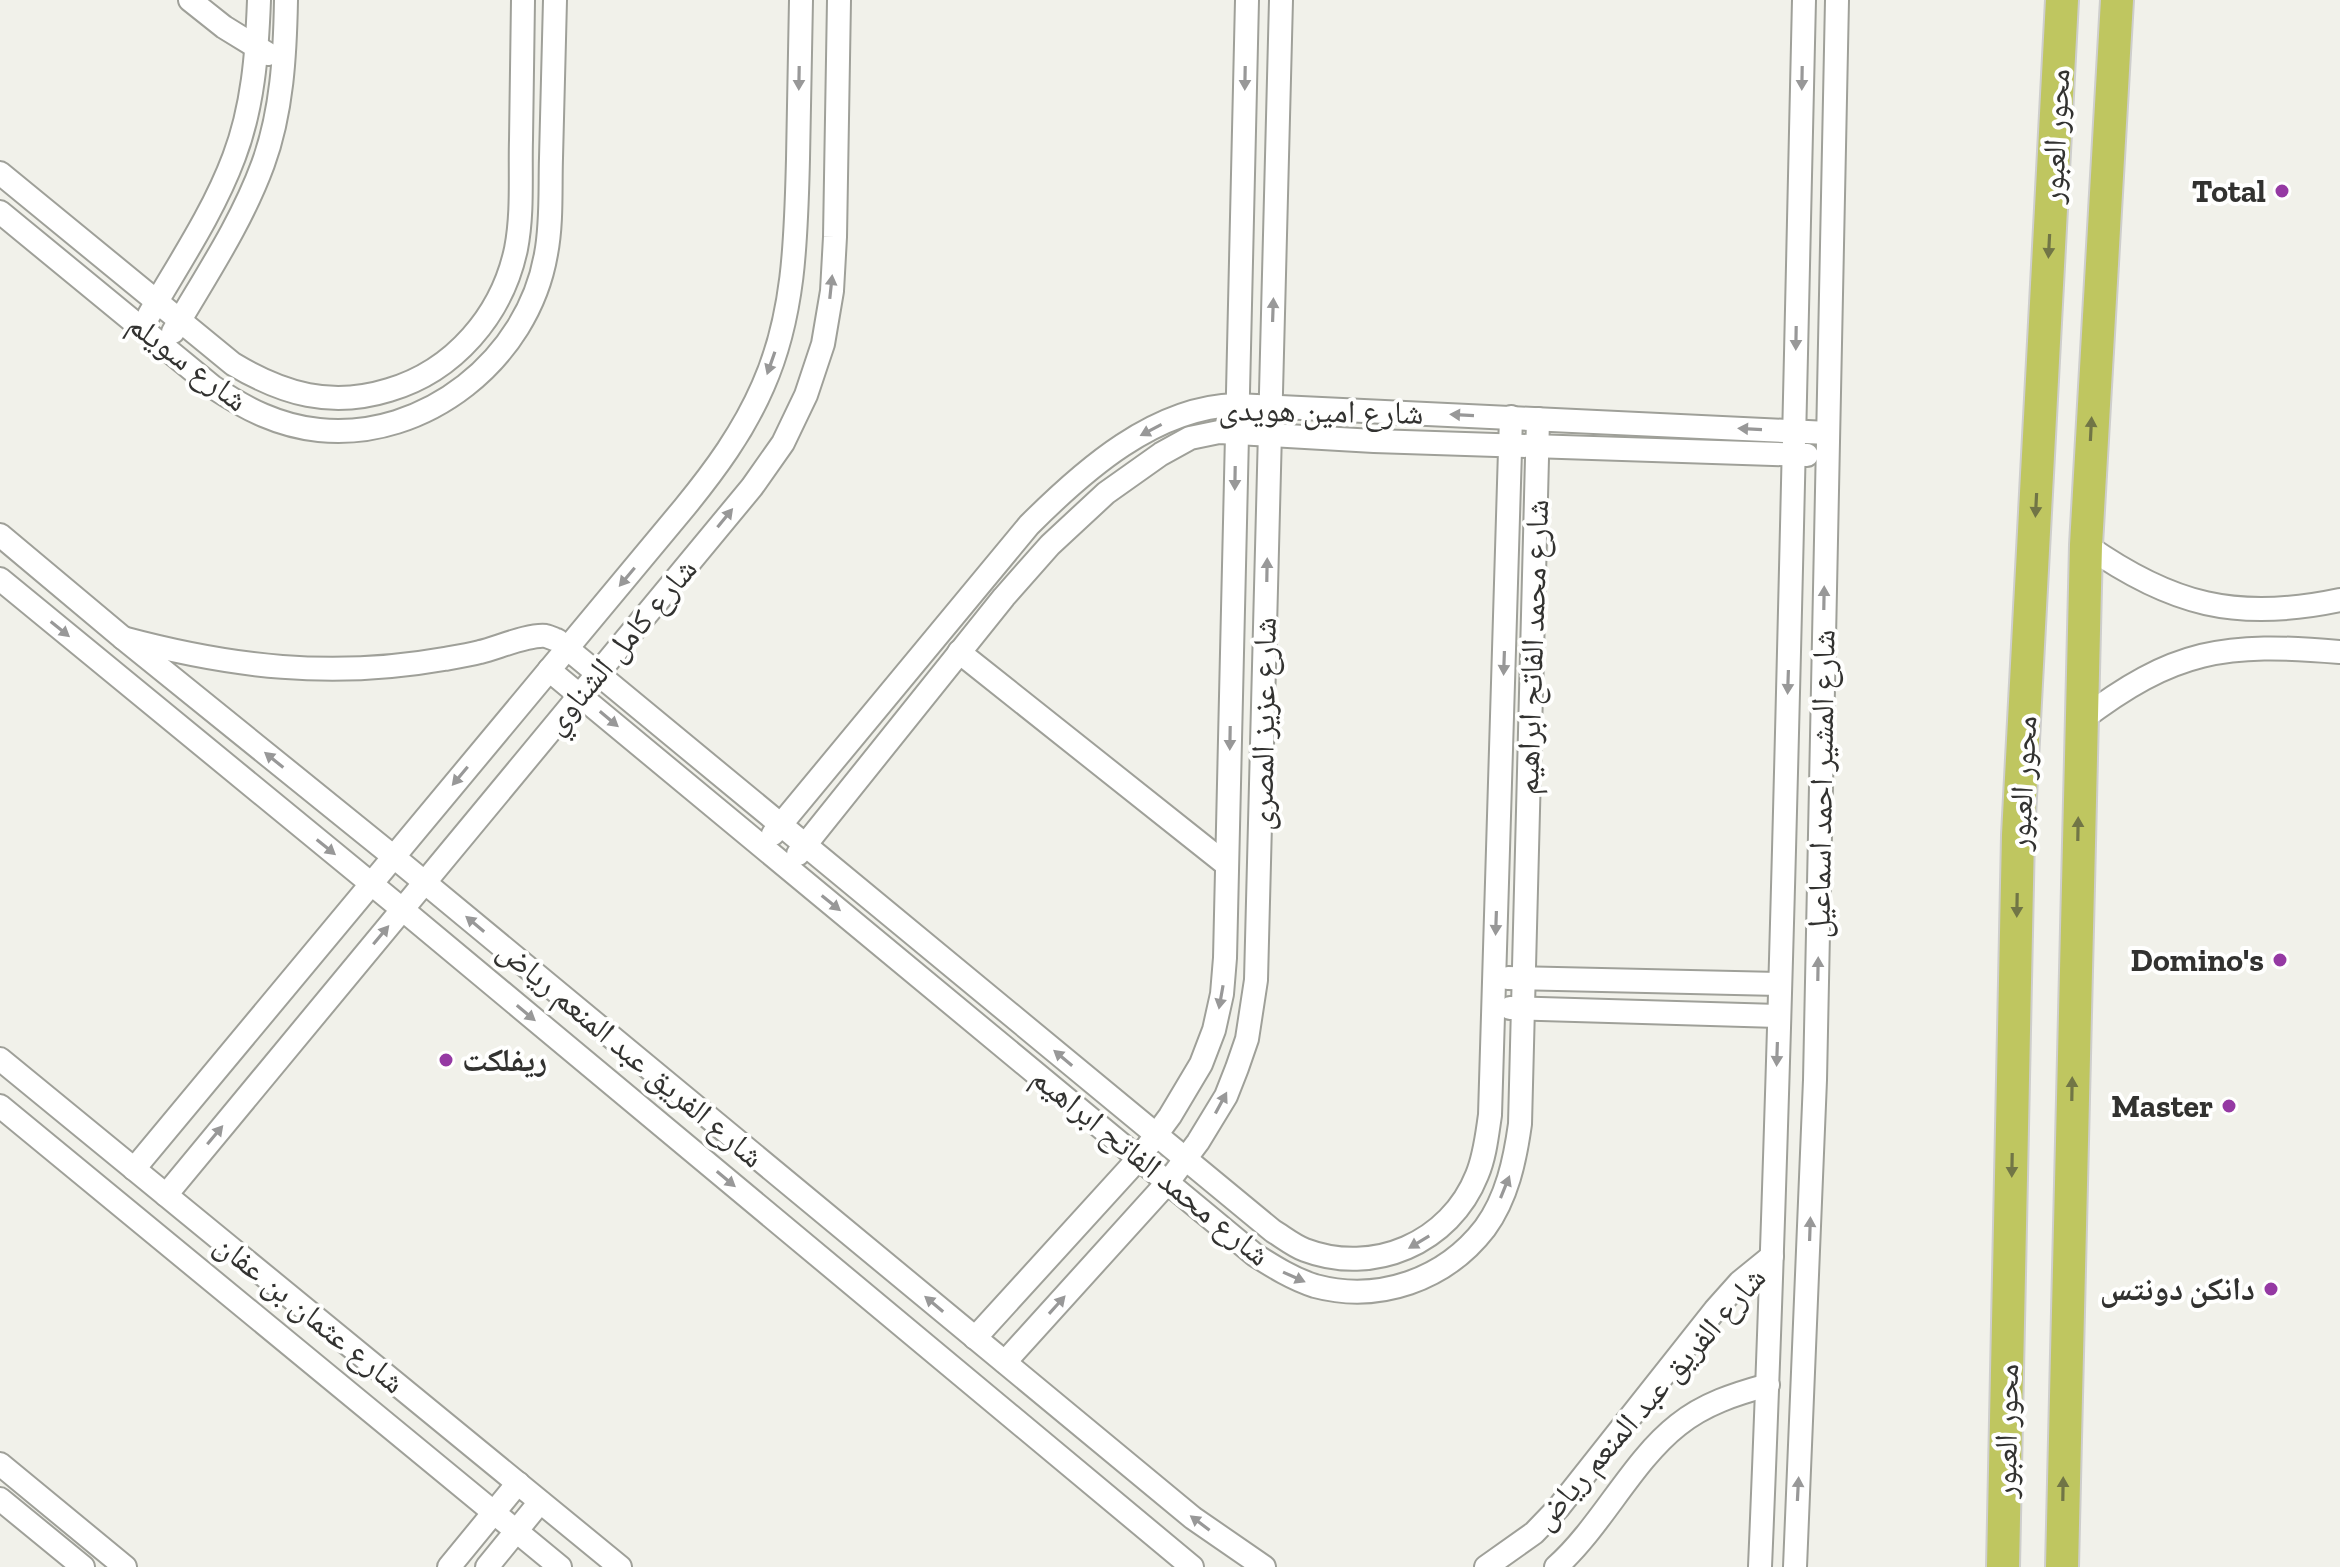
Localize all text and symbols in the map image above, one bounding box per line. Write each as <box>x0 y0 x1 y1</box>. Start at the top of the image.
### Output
one-way arrow <box>793 66 806 91</box>
one-way arrow <box>1238 66 1251 91</box>
one-way arrow <box>1796 66 1808 91</box>
street label: محور العبور <box>2032 68 2078 205</box>
place label: Total <box>2192 172 2266 210</box>
marker: Total <box>2273 182 2291 200</box>
one-way arrow <box>2043 234 2056 259</box>
one-way arrow <box>825 274 838 299</box>
one-way arrow <box>1267 297 1280 322</box>
street label: شارع سويلم <box>120 305 255 421</box>
one-way arrow <box>1790 326 1803 351</box>
one-way arrow <box>765 351 777 375</box>
street label: شارع امين هويدى <box>1218 390 1424 433</box>
one-way arrow <box>1449 408 1474 421</box>
one-way arrow <box>2085 416 2098 441</box>
one-way arrow <box>1140 422 1162 436</box>
one-way arrow <box>1737 422 1762 435</box>
one-way arrow <box>1228 466 1241 491</box>
one-way arrow <box>2029 493 2042 518</box>
street label: شارع محمد الفاتح ابراهيم <box>1508 499 1558 796</box>
one-way arrow <box>717 508 734 529</box>
street label: شارع كامل الشناوي <box>535 550 709 746</box>
one-way arrow <box>1261 557 1273 582</box>
one-way arrow <box>619 567 636 587</box>
one-way arrow <box>1818 585 1830 610</box>
street label: شارع عزيز المصرى <box>1242 617 1285 831</box>
one-way arrow <box>50 620 70 637</box>
street label: شارع المشير احمد اسماعيل <box>1799 629 1844 939</box>
one-way arrow <box>1497 651 1510 676</box>
one-way arrow <box>1781 670 1794 695</box>
one-way arrow <box>598 711 619 728</box>
street label: محور العبور <box>1999 715 2045 852</box>
one-way arrow <box>1223 726 1236 751</box>
one-way arrow <box>264 752 284 769</box>
one-way arrow <box>452 766 469 786</box>
one-way arrow <box>2071 816 2084 841</box>
one-way arrow <box>316 838 336 855</box>
one-way arrow <box>2011 893 2023 918</box>
one-way arrow <box>820 894 840 911</box>
one-way arrow <box>1489 911 1502 936</box>
one-way arrow <box>465 916 485 933</box>
one-way arrow <box>372 925 389 945</box>
street label: شارع الفريق عبد المنعم رياض <box>489 931 772 1177</box>
place label: Domino's <box>2131 941 2264 979</box>
marker: Domino's <box>2271 951 2289 969</box>
one-way arrow <box>1811 956 1824 981</box>
one-way arrow <box>1214 985 1226 1010</box>
one-way arrow <box>516 1004 536 1021</box>
place label: ريفلكت <box>462 1041 547 1079</box>
one-way arrow <box>1771 1042 1784 1067</box>
one-way arrow <box>1053 1050 1073 1067</box>
marker: ريفلكت <box>437 1051 455 1069</box>
street label: شارع محمد الفاتح ابراهيم <box>1023 1058 1278 1275</box>
one-way arrow <box>2066 1076 2078 1101</box>
place label: Master <box>2111 1087 2213 1125</box>
one-way arrow <box>1214 1092 1227 1115</box>
marker: Master <box>2220 1097 2238 1115</box>
one-way arrow <box>207 1125 223 1145</box>
one-way arrow <box>2005 1153 2018 1178</box>
one-way arrow <box>716 1170 736 1187</box>
one-way arrow <box>1499 1175 1512 1199</box>
one-way arrow <box>1803 1216 1816 1241</box>
street label: شارع عثمان بن عفان <box>207 1225 413 1402</box>
one-way arrow <box>1408 1235 1430 1249</box>
street label: شارع الفريق عبد المنعم رياض <box>1525 1259 1775 1538</box>
one-way arrow <box>1282 1270 1306 1283</box>
place label: دانكن دونتس <box>2100 1270 2255 1308</box>
marker: دانكن دونتس <box>2262 1280 2280 1298</box>
one-way arrow <box>1048 1295 1066 1314</box>
one-way arrow <box>925 1296 945 1313</box>
street label: محور العبور <box>1986 1363 2026 1500</box>
one-way arrow <box>1792 1476 1805 1501</box>
one-way arrow <box>2057 1476 2070 1501</box>
one-way arrow <box>1189 1516 1210 1532</box>

